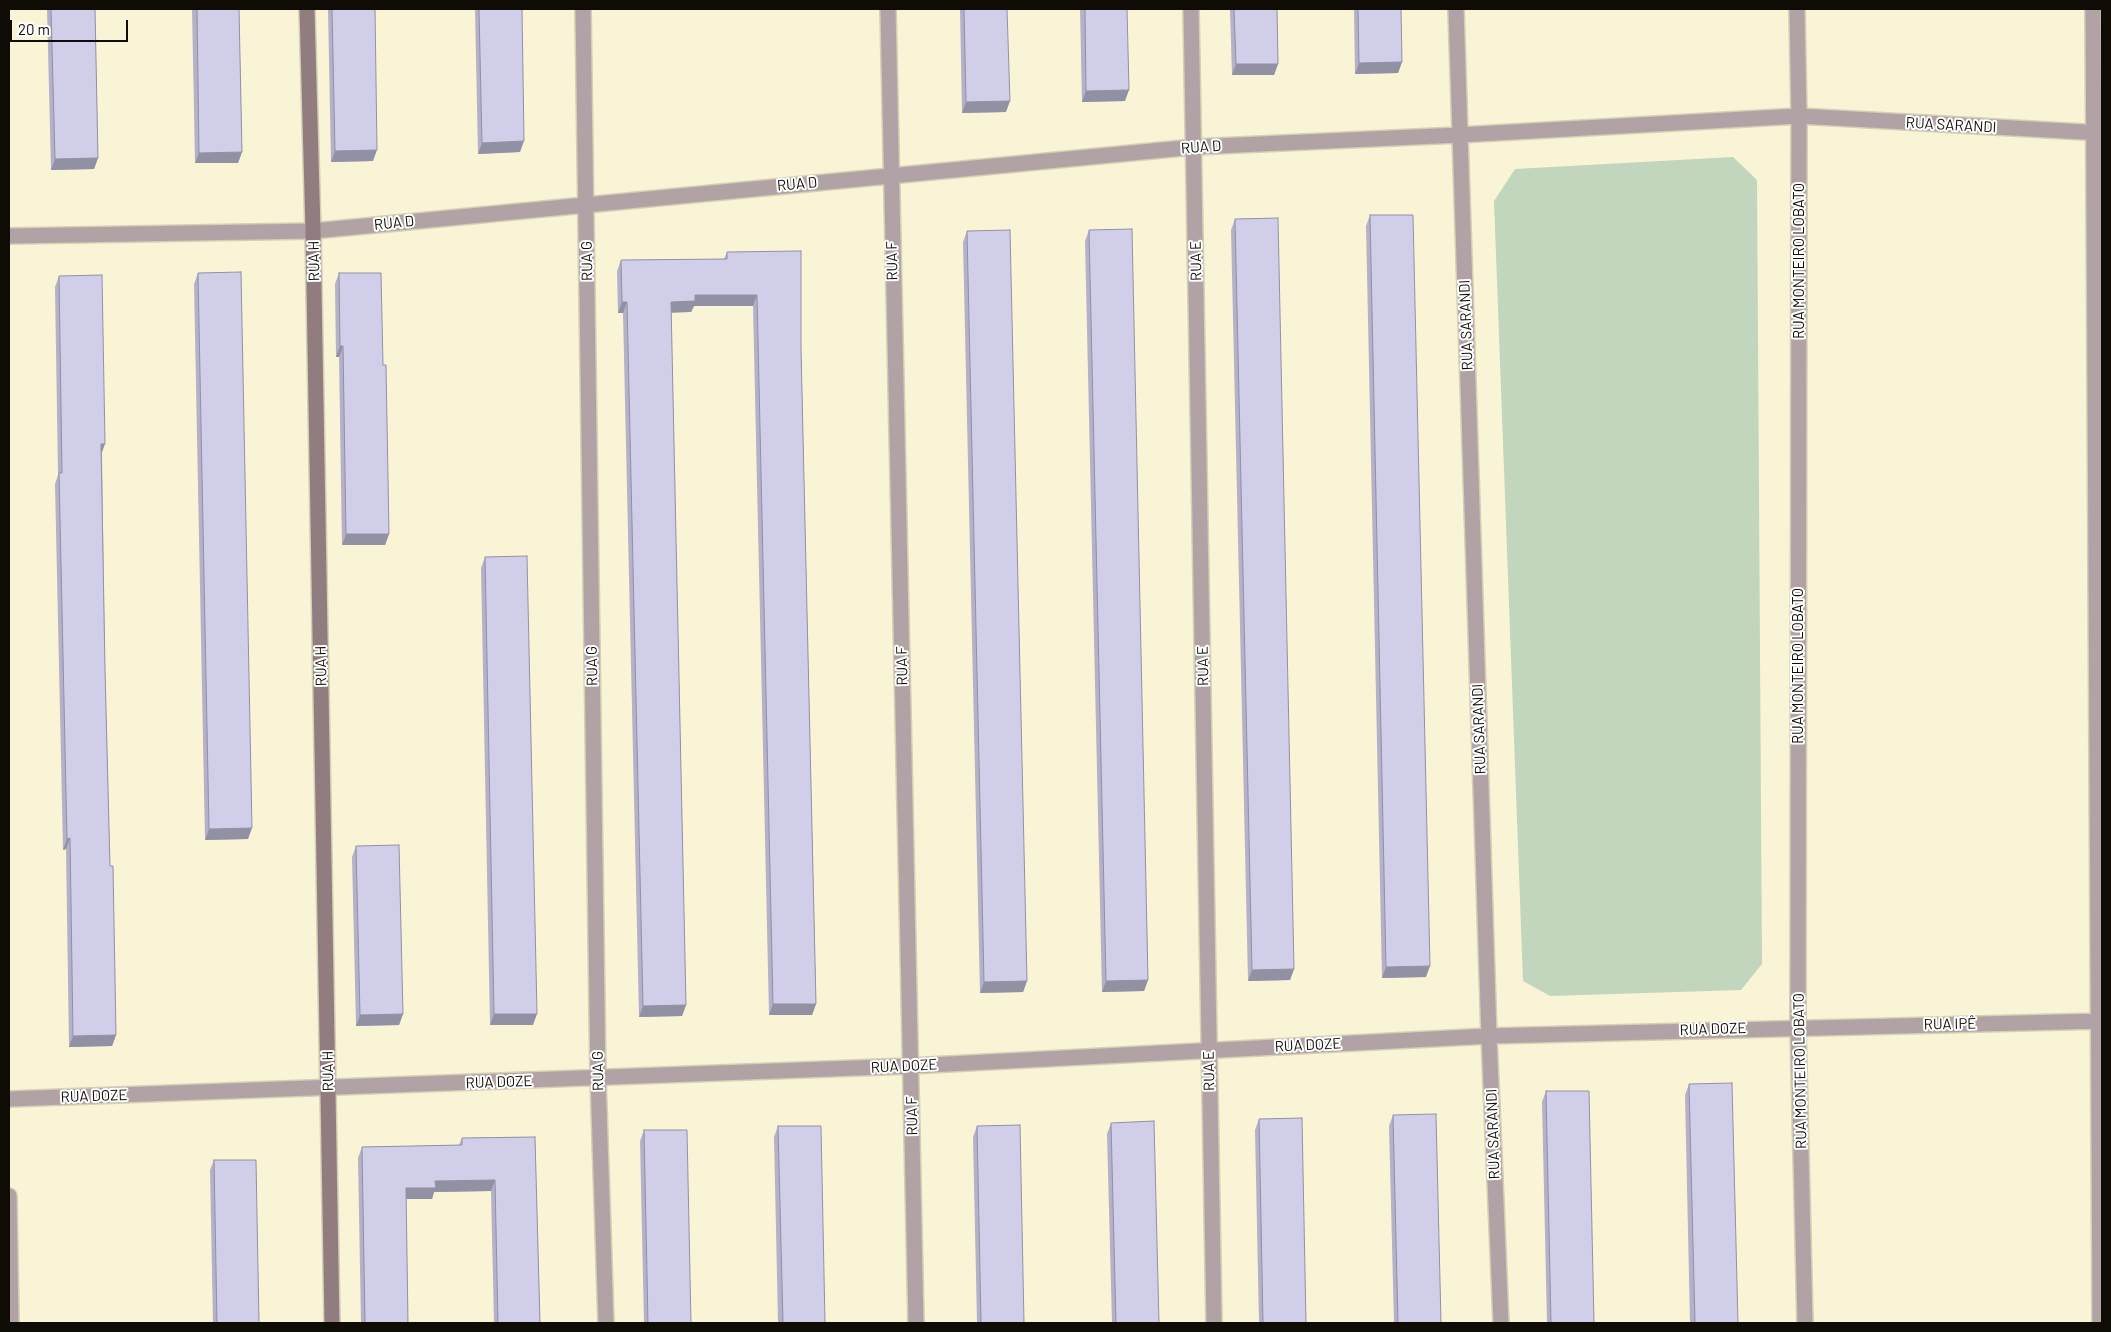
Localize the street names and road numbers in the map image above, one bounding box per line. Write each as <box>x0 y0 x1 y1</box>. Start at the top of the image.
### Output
street label: RUA SARANDI <box>1905 114 1997 136</box>
street label: RUA D <box>1180 137 1222 157</box>
street label: RUA D <box>776 173 818 195</box>
street label: RUA MONTEIRO LOBATO <box>1790 183 1808 339</box>
street label: RUA D <box>373 212 415 234</box>
street label: RUA H <box>305 240 323 282</box>
street label: RUA G <box>578 241 596 281</box>
street label: RUA F <box>883 241 901 281</box>
street label: RUA E <box>1187 241 1205 281</box>
street label: RUA SARANDI <box>1455 279 1477 371</box>
street label: RUA MONTEIRO LOBATO <box>1789 588 1807 744</box>
street label: RUA H <box>312 645 330 687</box>
street label: RUA G <box>583 646 601 686</box>
street label: RUA F <box>893 646 911 686</box>
street label: RUA E <box>1194 646 1212 686</box>
street label: RUA SARANDI <box>1468 683 1490 775</box>
street label: RUA MONTEIRO LOBATO <box>1790 993 1810 1149</box>
street label: RUA IPÊ <box>1923 1015 1977 1033</box>
street label: RUA DOZE <box>1679 1019 1747 1039</box>
street label: RUA DOZE <box>1274 1034 1342 1056</box>
street label: RUA H <box>319 1050 337 1092</box>
street label: RUA G <box>589 1051 607 1091</box>
street label: RUA E <box>1200 1051 1218 1091</box>
street label: RUA DOZE <box>870 1055 938 1077</box>
street label: RUA DOZE <box>465 1072 533 1092</box>
street label: RUA DOZE <box>60 1086 128 1106</box>
street label: RUA SARANDI <box>1482 1088 1504 1180</box>
street label: RUA F <box>903 1096 921 1136</box>

